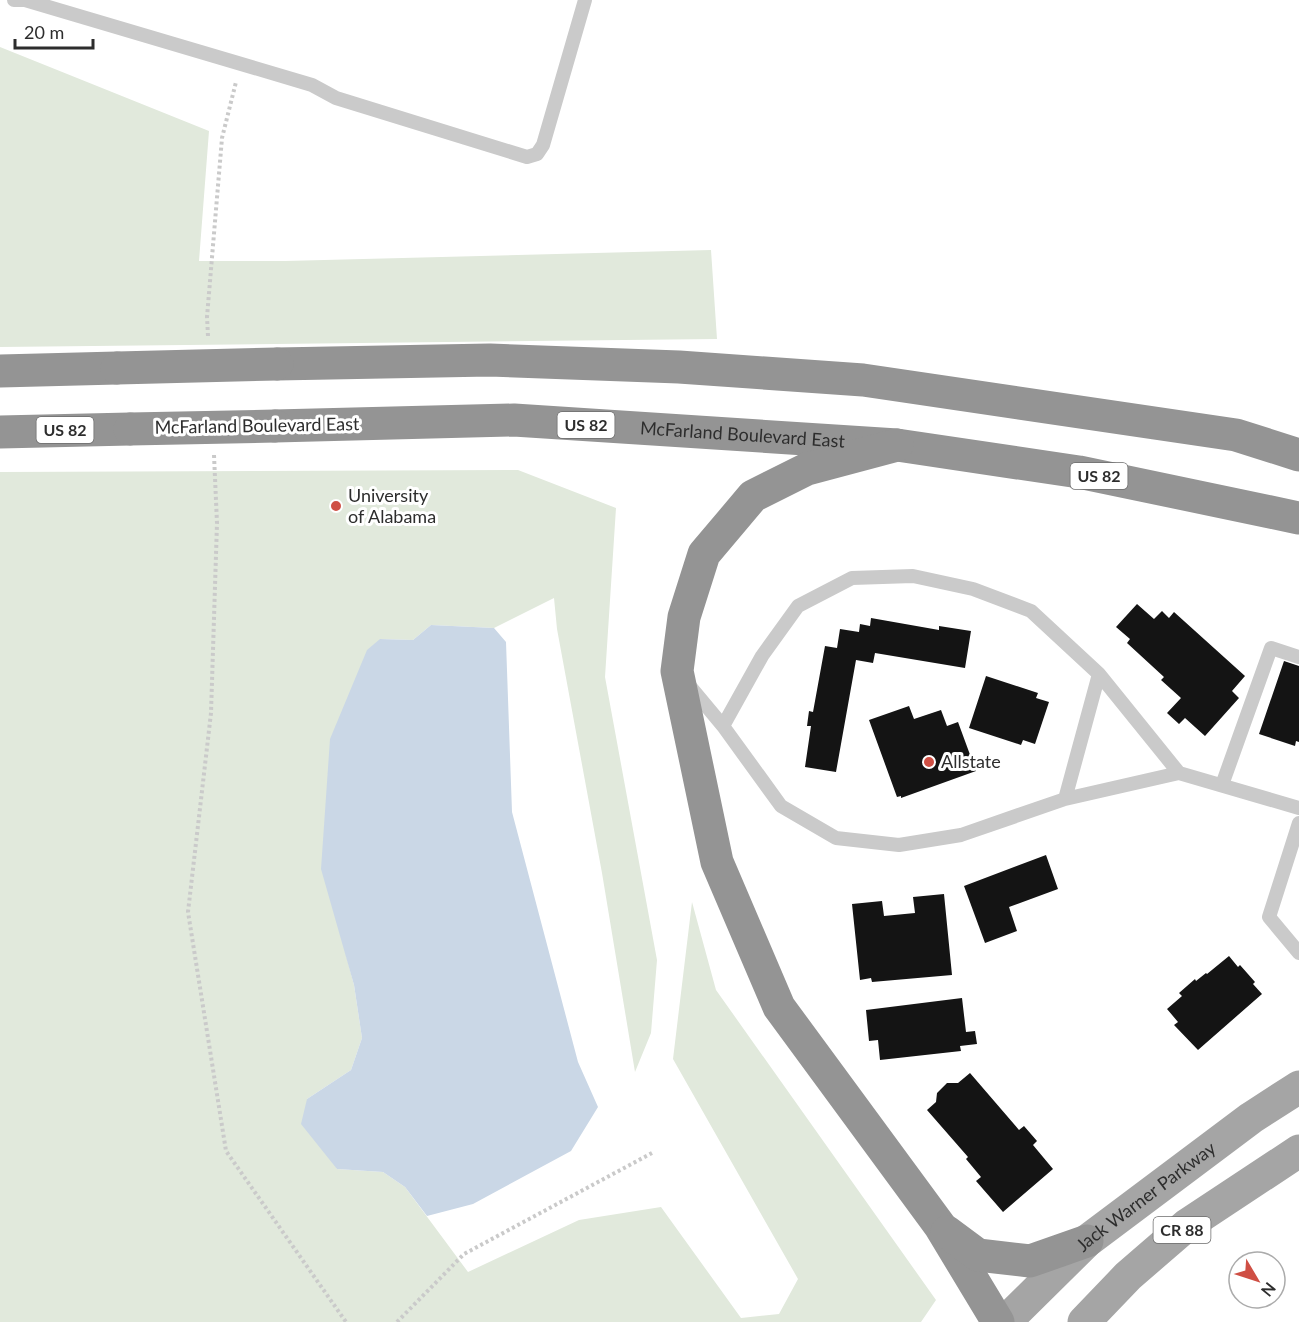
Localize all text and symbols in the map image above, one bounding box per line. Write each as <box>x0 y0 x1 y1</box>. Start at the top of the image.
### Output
scale bar <box>15 12 93 50</box>
text: 20 m <box>24 21 64 43</box>
street label: McFarland Boulevard East <box>154 412 360 438</box>
road number: US 82 <box>558 412 614 438</box>
street label: McFarland Boulevard East <box>639 416 846 452</box>
road number: US 82 <box>36 417 94 443</box>
road number: US 82 <box>1070 463 1128 489</box>
place label: University of Alabama <box>348 484 436 527</box>
marker: University of Alabama <box>329 499 343 513</box>
place label: Allstate <box>941 750 1001 772</box>
marker: Allstate <box>922 755 936 769</box>
street label: Jack Warner Parkway <box>1071 1136 1220 1256</box>
road number: CR 88 <box>1154 1217 1210 1243</box>
north arrow <box>1227 1250 1287 1310</box>
text: N <box>1258 1279 1280 1301</box>

